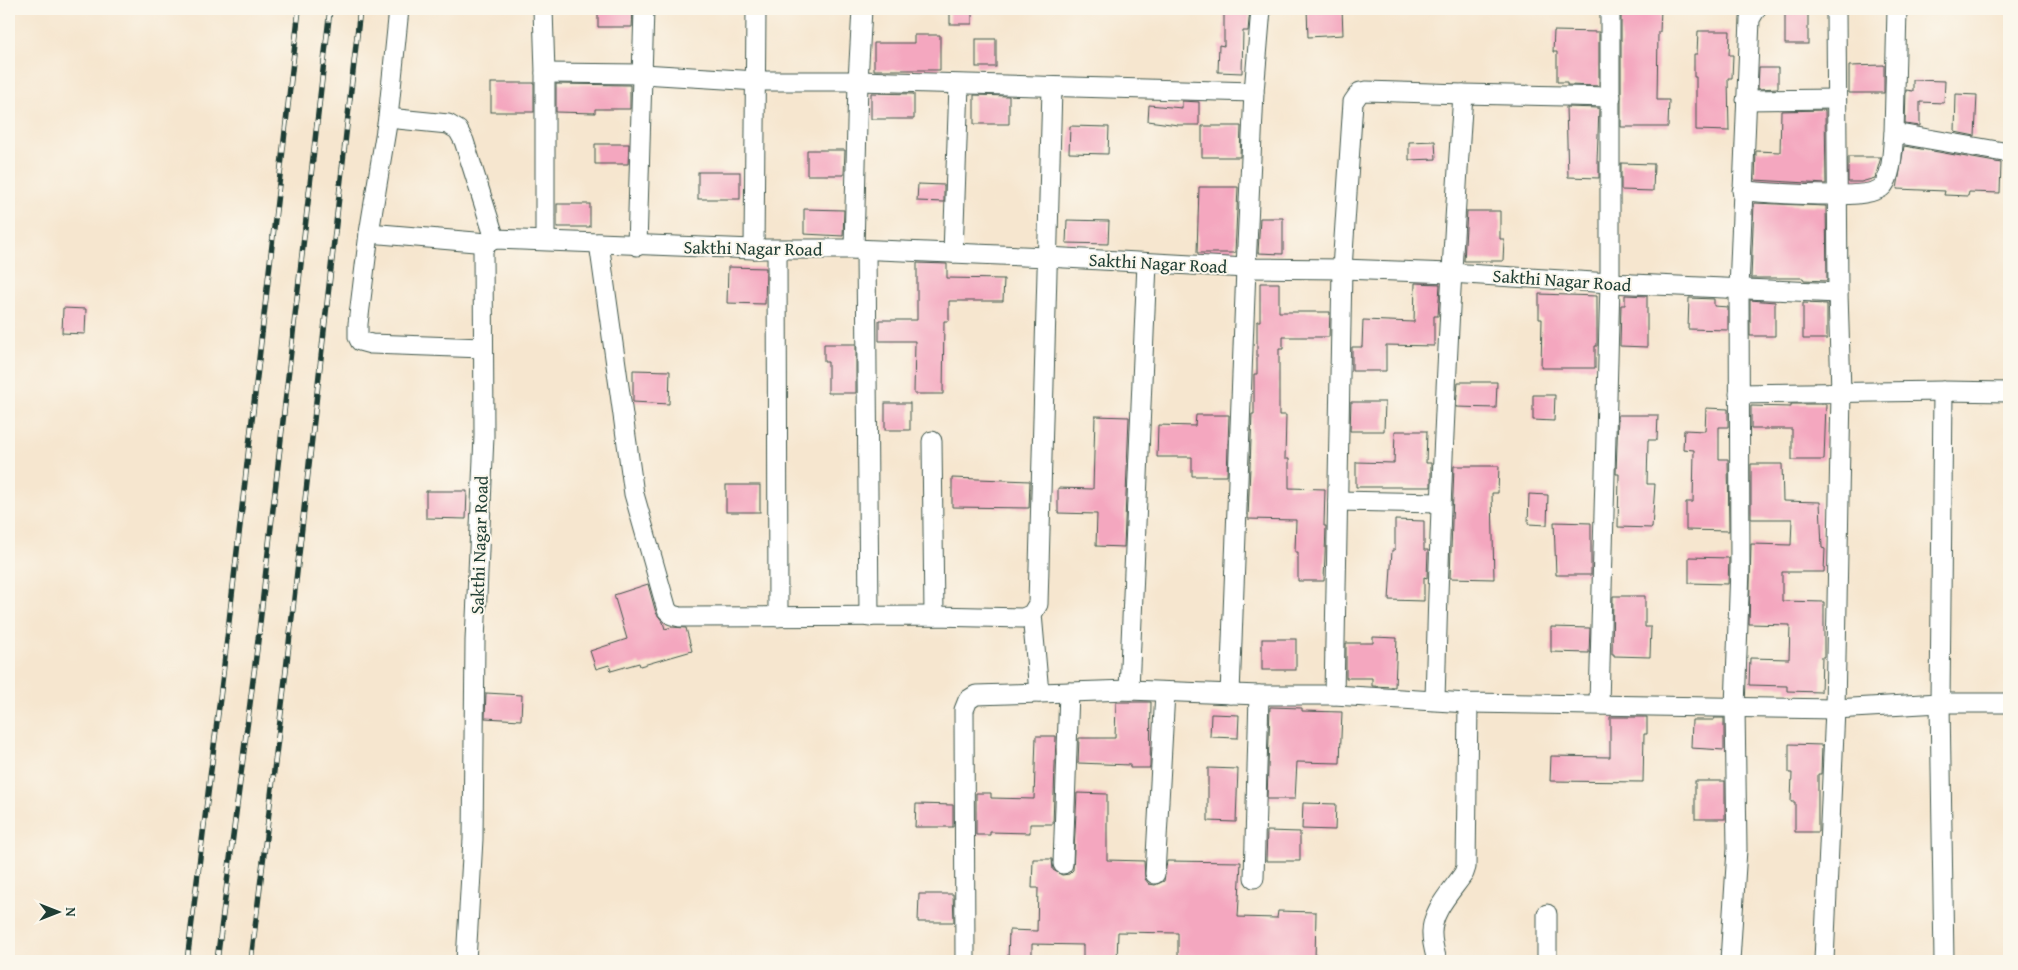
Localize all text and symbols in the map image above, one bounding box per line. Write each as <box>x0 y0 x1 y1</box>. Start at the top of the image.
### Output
street label: Sakthi Nagar Road <box>683 233 823 263</box>
street label: Sakthi Nagar Road <box>1088 246 1228 280</box>
street label: Sakthi Nagar Road <box>1492 262 1633 298</box>
street label: Sakthi Nagar Road <box>463 475 495 615</box>
north arrow <box>32 888 82 938</box>
text: N <box>61 907 81 917</box>

